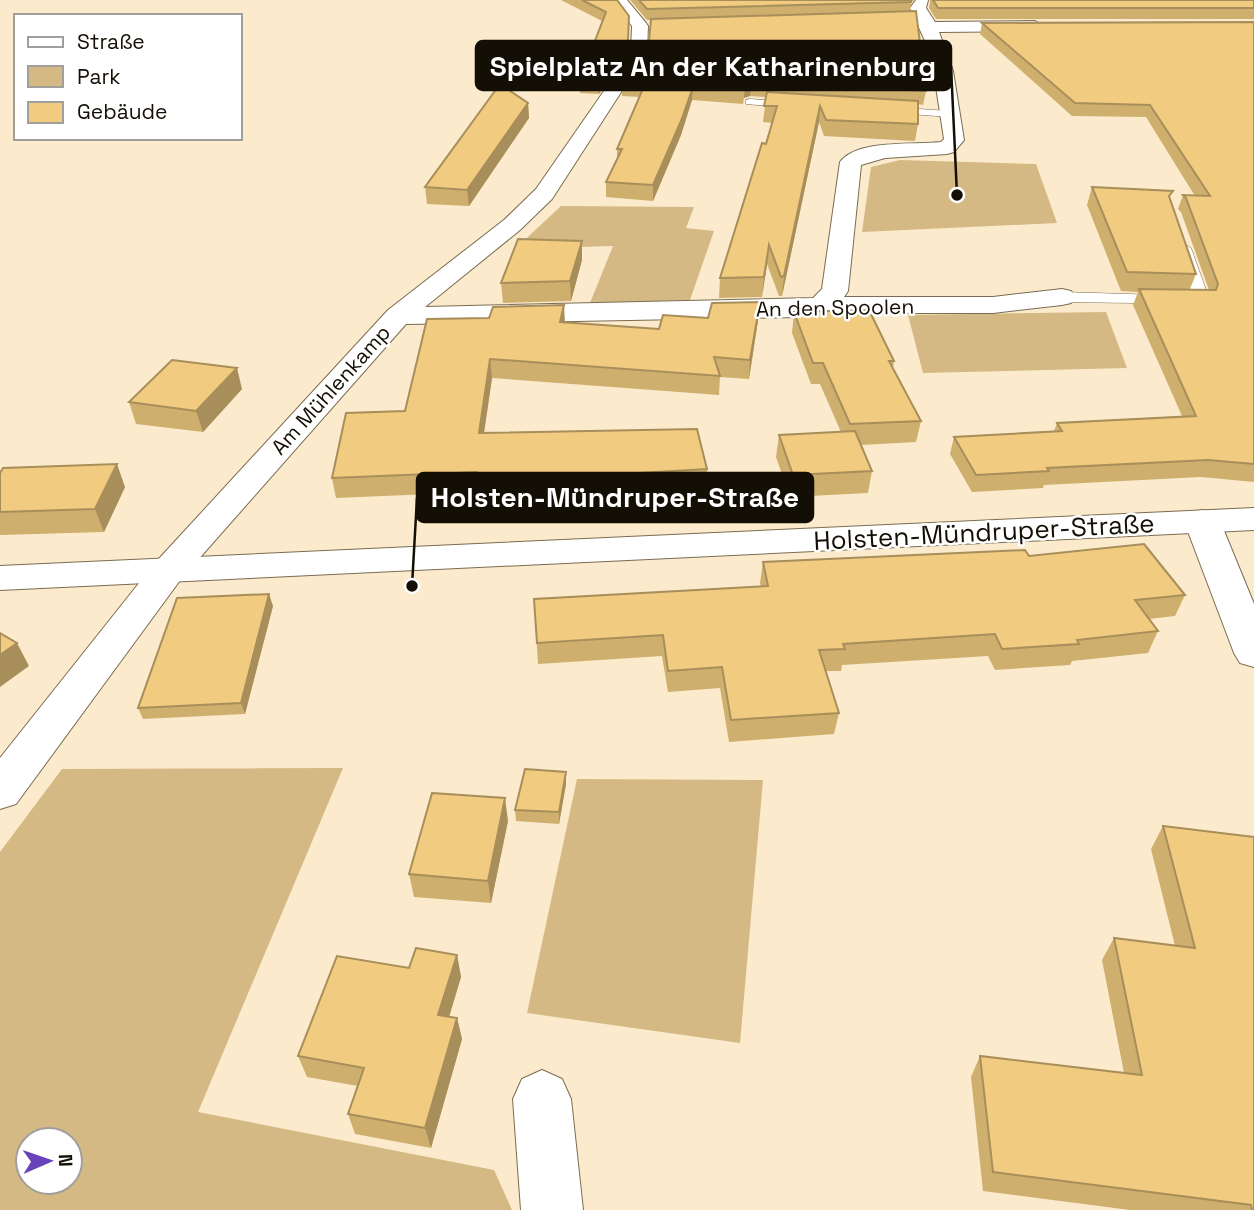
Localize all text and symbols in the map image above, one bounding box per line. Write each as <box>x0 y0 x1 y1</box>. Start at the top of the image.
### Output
legend <box>14 14 242 140</box>
text: Straße <box>77 28 145 55</box>
callout: Spielplatz An der Katharinenburg <box>476 41 951 90</box>
text: Spielplatz An der Katharinenburg <box>490 48 936 84</box>
text: Park <box>77 63 121 90</box>
text: Gebäude <box>77 98 167 125</box>
street label: An den Spoolen <box>756 293 914 322</box>
street label: Am Mühlenkamp <box>265 319 396 460</box>
callout: Holsten-Mündruper-Straße <box>417 473 813 522</box>
text: Holsten-Mündruper-Straße <box>431 479 799 515</box>
street label: Holsten-Mündruper-Straße <box>813 506 1155 558</box>
north arrow <box>14 1126 84 1196</box>
text: N <box>53 1154 78 1167</box>

